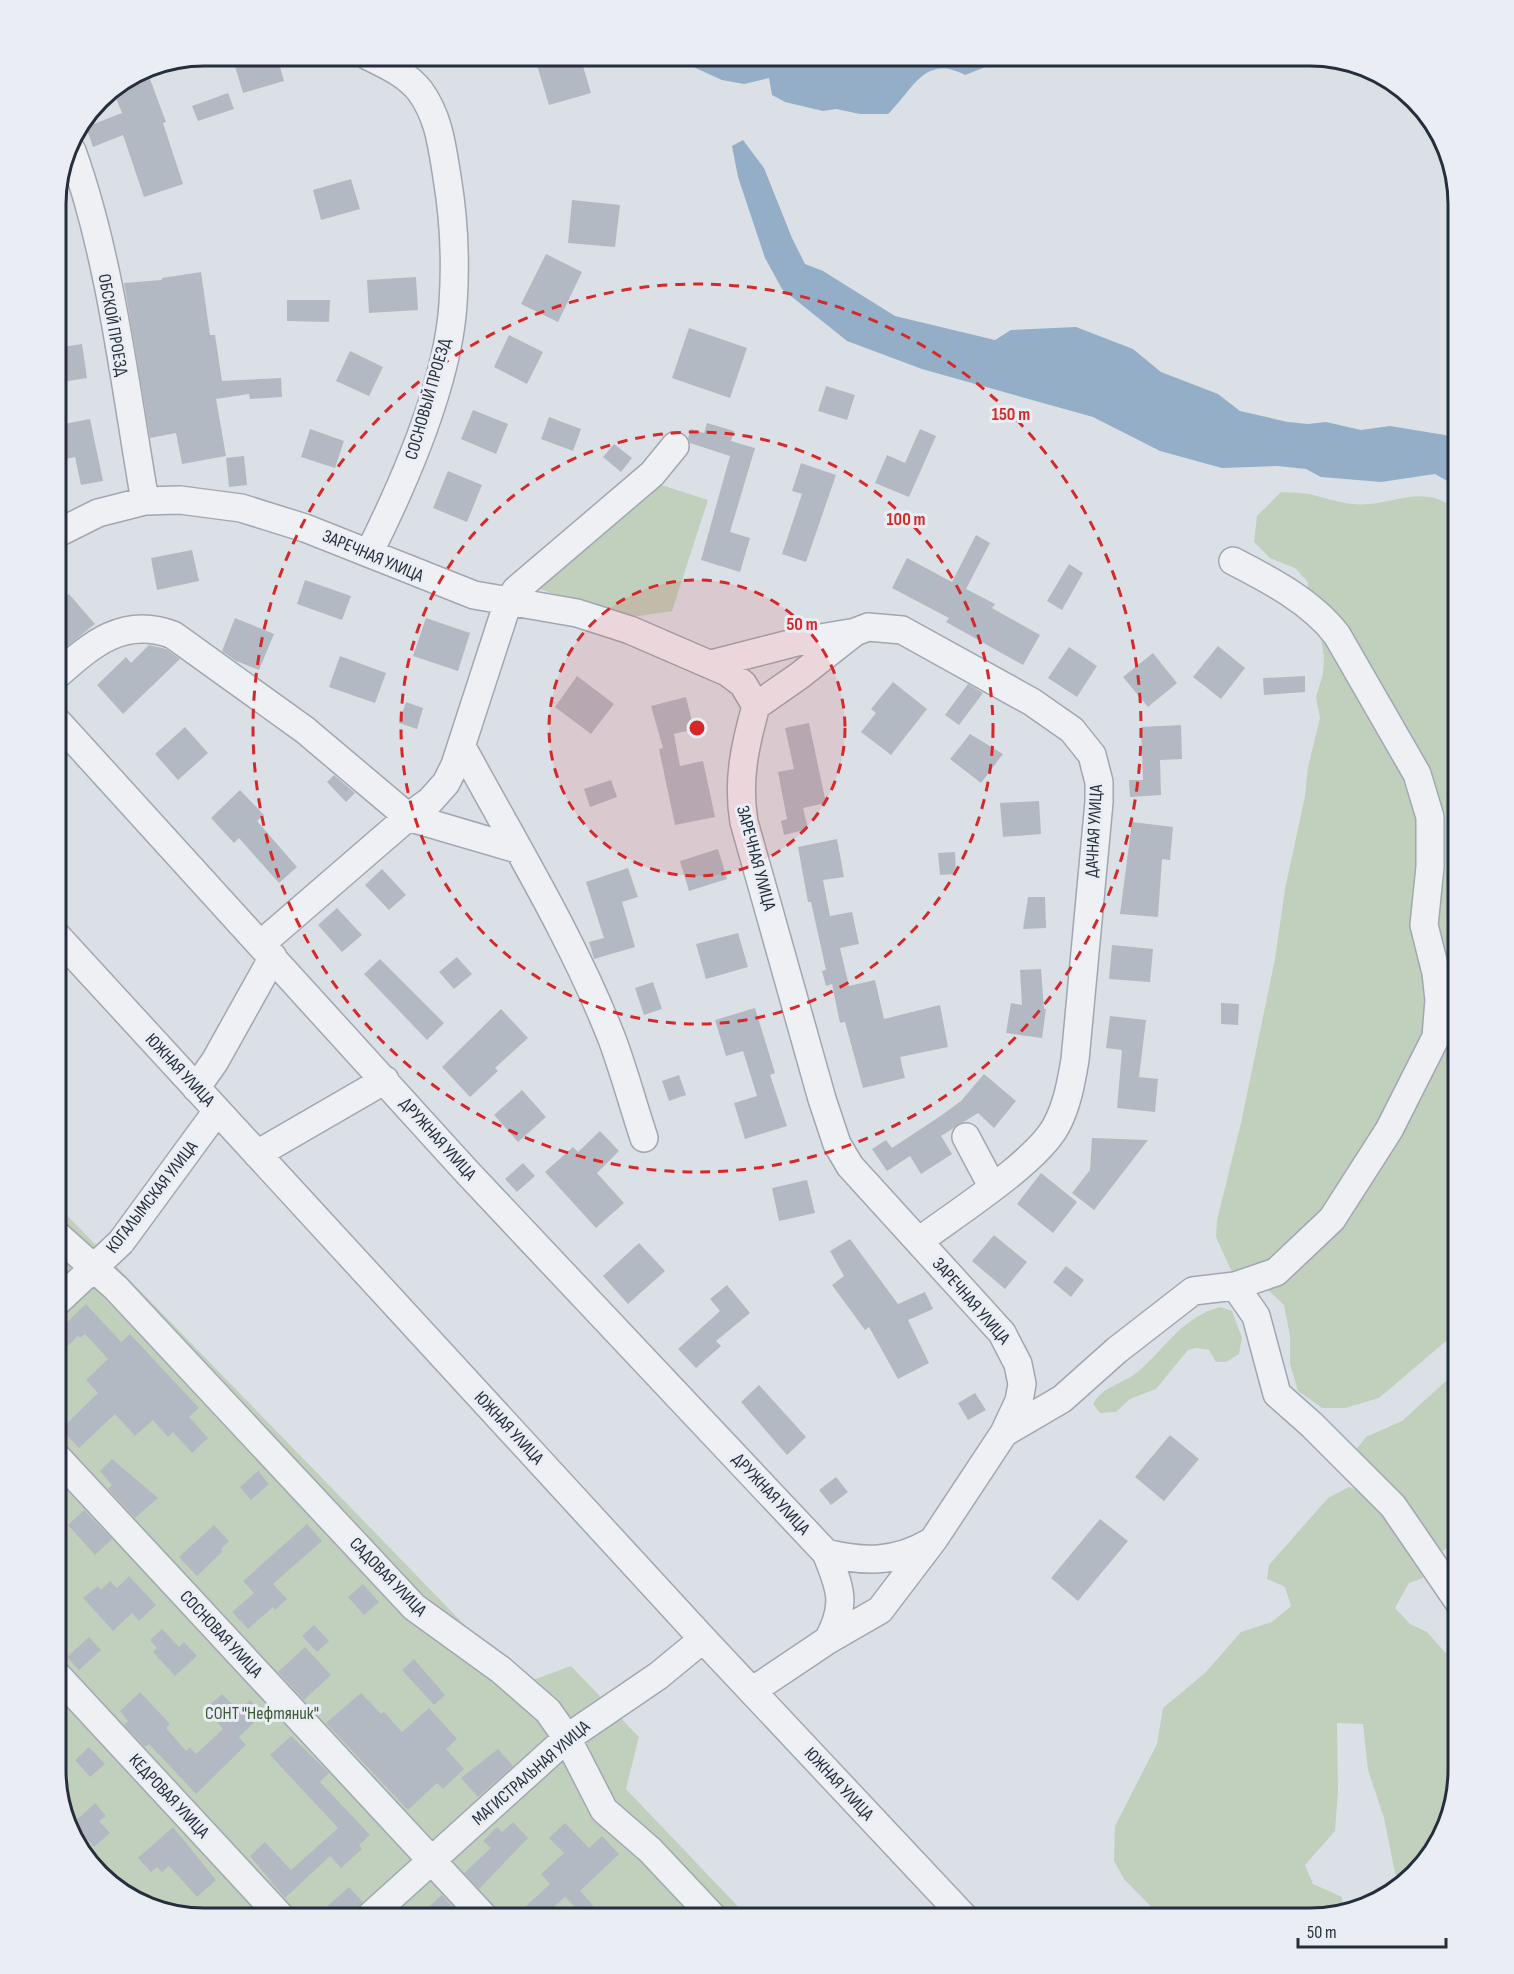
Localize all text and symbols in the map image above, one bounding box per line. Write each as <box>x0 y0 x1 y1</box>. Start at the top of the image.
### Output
street label: ОБСКОЙ ПРОЕЗД <box>94 272 132 378</box>
street label: СОСНОВЫЙ ПРОЕЗД <box>401 336 455 462</box>
text: 150 m <box>992 404 1030 425</box>
text: 100 m <box>887 509 926 530</box>
street label: ЗАРЕЧНАЯ УЛИЦА <box>319 525 427 587</box>
text: 50 m <box>786 614 818 635</box>
centre of rings <box>687 718 707 738</box>
street label: ДАЧНАЯ УЛИЦА <box>1081 784 1107 878</box>
street label: ЗАРЕЧНАЯ УЛИЦА <box>732 803 780 913</box>
street label: ЮЖНАЯ УЛИЦА <box>141 1029 219 1111</box>
street label: ДРУЖНАЯ УЛИЦА <box>395 1093 481 1185</box>
street label: КОГАЛЫМСКАЯ УЛИЦА <box>102 1137 202 1257</box>
street label: ЗАРЕЧНАЯ УЛИЦА <box>928 1253 1014 1349</box>
street label: ЮЖНАЯ УЛИЦА <box>470 1387 548 1469</box>
street label: ДРУЖНАЯ УЛИЦА <box>728 1449 814 1539</box>
street label: САДОВАЯ УЛИЦА <box>345 1533 431 1621</box>
street label: СОСНОВАЯ УЛИЦА <box>175 1586 267 1682</box>
park label: СОНТ "Нефтяник" <box>205 1703 319 1724</box>
street label: МАГИСТРАЛЬНАЯ УЛИЦА <box>468 1716 594 1830</box>
street label: ЮЖНАЯ УЛИЦА <box>800 1743 878 1825</box>
street label: КЕДРОВАЯ УЛИЦА <box>125 1749 214 1843</box>
scale bar <box>1298 1911 1446 1949</box>
text: 50 m <box>1307 1922 1337 1943</box>

